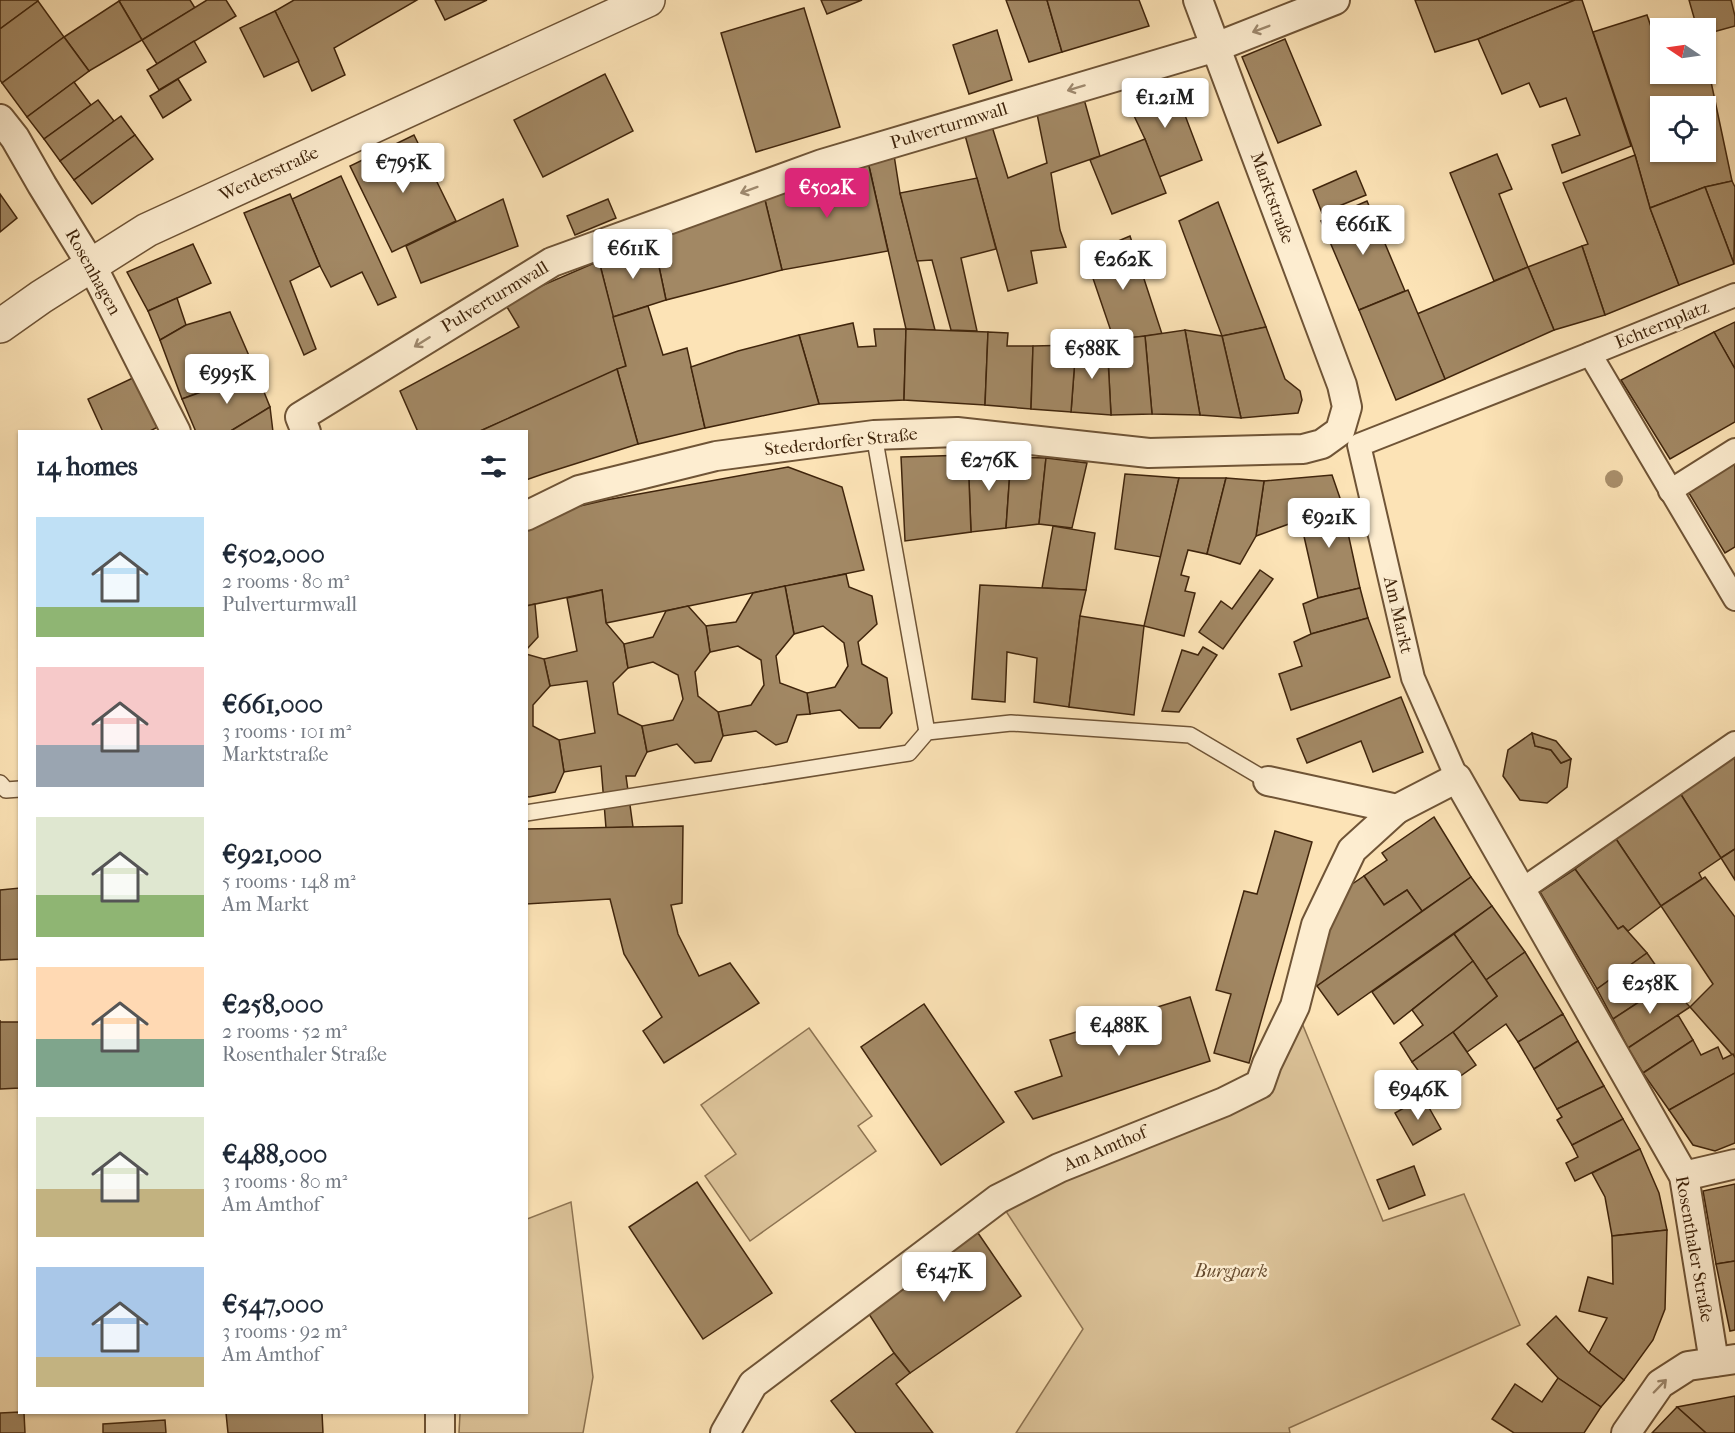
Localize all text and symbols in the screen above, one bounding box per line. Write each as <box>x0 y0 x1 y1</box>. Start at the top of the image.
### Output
north arrow <box>1650 18 1716 84</box>
map controls <box>1650 18 1716 162</box>
one-way arrow <box>1253 24 1271 35</box>
pin: €1.21M <box>1116 78 1214 129</box>
one-way arrow <box>1067 83 1086 94</box>
text: €1.21M <box>1136 86 1194 109</box>
button: locate <box>1650 96 1716 162</box>
street label: Pulverturmwall <box>888 98 1010 154</box>
street label: Werderstraße <box>215 142 322 207</box>
pin: €795K <box>361 143 445 194</box>
street label: Marktstraße <box>1246 149 1298 247</box>
text: €795K <box>375 151 431 174</box>
pin: €502K <box>785 168 869 219</box>
text: €502K <box>799 176 855 199</box>
one-way arrow <box>741 186 759 197</box>
pin: €661K <box>1321 205 1405 256</box>
text: €661K <box>1335 213 1391 236</box>
street label: Rosenhagen <box>61 225 126 319</box>
pin: €611K <box>591 229 675 280</box>
text: €611K <box>607 237 659 260</box>
pin: €262K <box>1081 240 1165 291</box>
text: €262K <box>1094 248 1152 271</box>
street label: Pulverturmwall <box>438 257 552 337</box>
street label: Echternplatz <box>1612 297 1712 353</box>
pin: €588K <box>1050 329 1134 380</box>
one-way arrow <box>414 337 431 349</box>
text: €588K <box>1064 337 1120 360</box>
pin: €995K <box>185 354 269 405</box>
text: €995K <box>199 362 255 385</box>
street label: Stederdorfer Straße <box>763 424 919 460</box>
pin: €276K <box>947 441 1031 492</box>
text: €276K <box>960 449 1018 472</box>
icon: filters <box>477 450 510 483</box>
text: 14 homes <box>36 451 138 482</box>
pin: €921K <box>1287 498 1371 549</box>
text: €921K <box>1302 506 1356 529</box>
text: €502,000 <box>222 539 325 570</box>
icon: home <box>84 541 156 613</box>
text: 2 rooms · 80 m² <box>222 570 349 593</box>
street label: Am Markt <box>1379 573 1417 656</box>
text: Pulverturmwall <box>222 593 357 616</box>
text: €661,000 <box>222 689 323 720</box>
icon: home <box>84 691 156 763</box>
text: 3 rooms · 101 m² <box>222 720 351 743</box>
text: Marktstraße <box>222 743 328 766</box>
text: €921,000 <box>222 839 322 870</box>
icon: home <box>84 841 156 913</box>
text: 5 rooms · 148 m² <box>222 870 356 893</box>
text: Am Markt <box>222 893 309 916</box>
pin: €258K <box>1608 964 1692 1015</box>
text: €258K <box>1622 972 1678 995</box>
text: €258,000 <box>222 989 324 1020</box>
icon: home <box>84 991 156 1063</box>
pin: €488K <box>1077 1006 1161 1057</box>
text: €488K <box>1090 1014 1148 1037</box>
text: 2 rooms · 52 m² <box>222 1020 347 1043</box>
text: Rosenthaler Straße <box>222 1043 387 1066</box>
pin: €946K <box>1376 1070 1460 1121</box>
text: €946K <box>1388 1078 1448 1101</box>
street label: Am Amthof <box>1059 1120 1154 1176</box>
text: €488,000 <box>222 1139 327 1170</box>
icon: home <box>84 1141 156 1213</box>
text: 3 rooms · 80 m² <box>222 1170 347 1193</box>
street label: Rosenthaler Straße <box>1671 1174 1717 1324</box>
text: Am Amthof <box>222 1193 320 1216</box>
pin: €547K <box>902 1252 986 1303</box>
text: €547K <box>916 1260 972 1283</box>
park label: Burgpark <box>1193 1261 1268 1282</box>
text: €547,000 <box>222 1289 324 1320</box>
icon: home <box>84 1291 156 1363</box>
text: 3 rooms · 92 m² <box>222 1320 347 1343</box>
text: Am Amthof <box>222 1343 320 1366</box>
one-way arrow <box>1653 1379 1668 1394</box>

